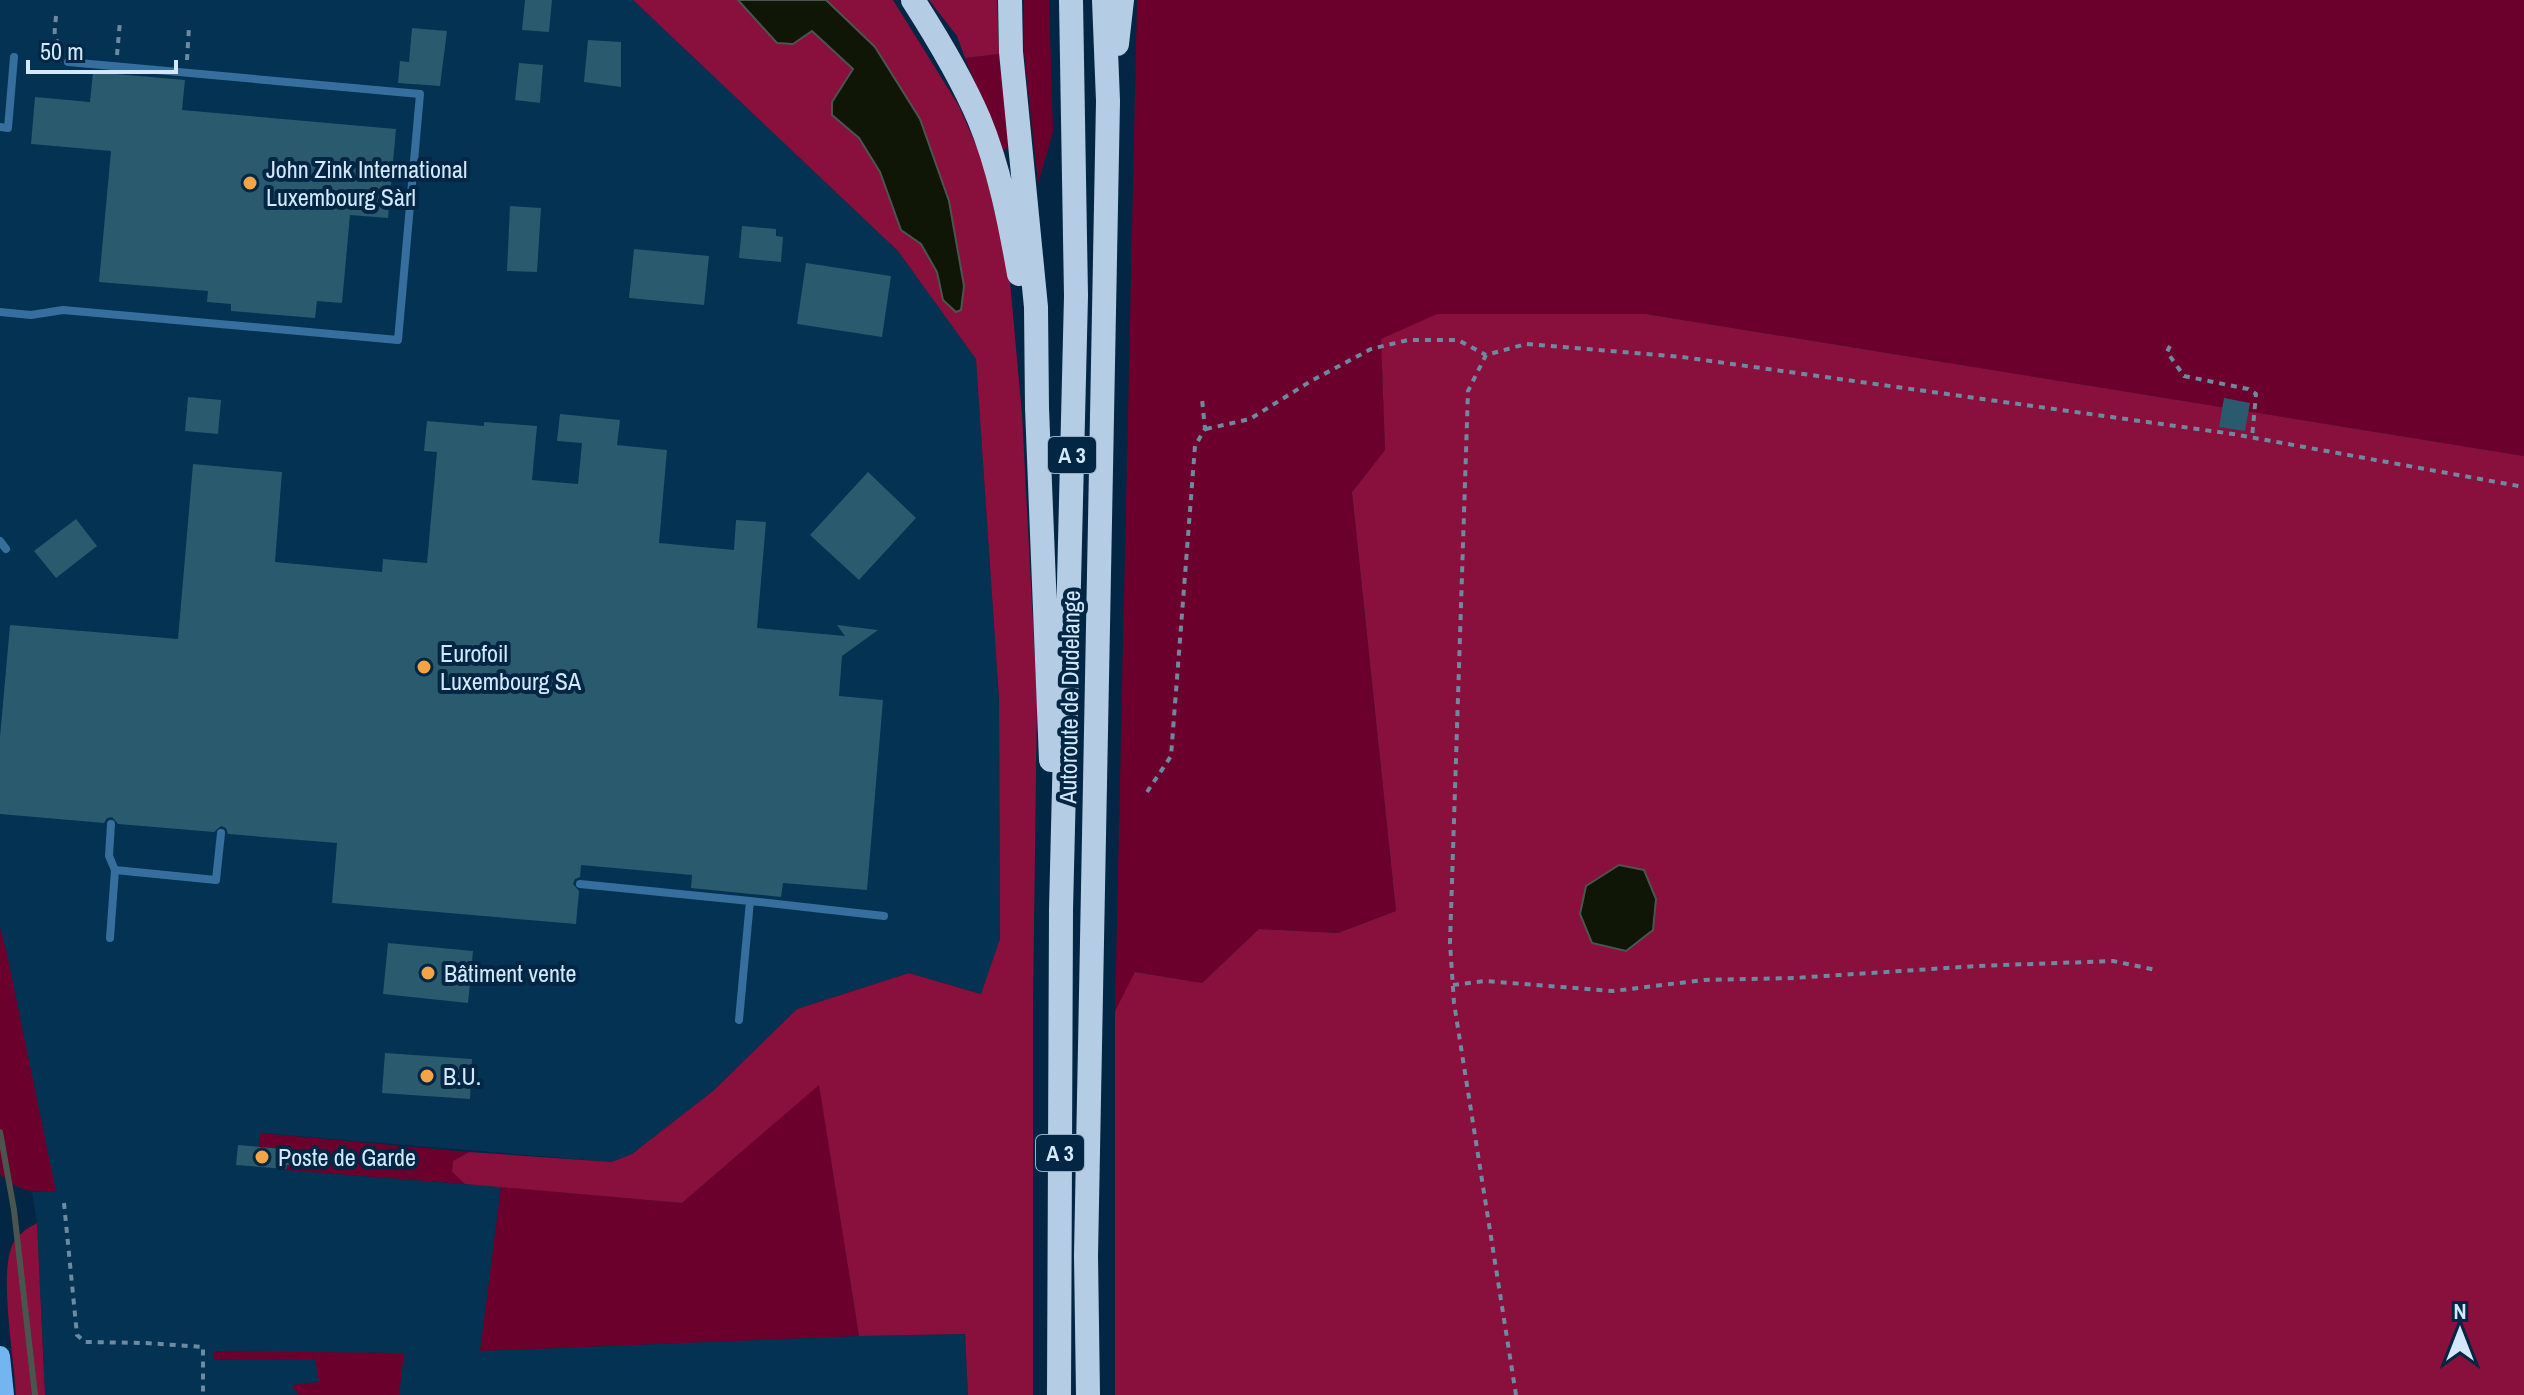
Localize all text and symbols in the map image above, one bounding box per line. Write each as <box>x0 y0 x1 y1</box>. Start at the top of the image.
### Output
scale bar <box>28 24 176 74</box>
text: 50 m <box>40 35 84 67</box>
place label: John Zink International Luxembourg Sàrl <box>266 153 467 213</box>
marker: John Zink International Luxembourg Sàrl <box>241 174 259 192</box>
road number: A 3 <box>1048 437 1096 473</box>
street label: Autoroute de Dudelange <box>1051 590 1087 805</box>
place label: Eurofoil Luxembourg SA <box>440 637 582 697</box>
marker: Eurofoil Luxembourg SA <box>415 658 433 676</box>
place label: Bâtiment vente <box>444 957 576 989</box>
marker: Bâtiment vente <box>419 964 437 982</box>
place label: B.U. <box>443 1060 481 1092</box>
marker: B.U. <box>418 1067 436 1085</box>
road number: A 3 <box>1036 1135 1084 1171</box>
place label: Poste de Garde <box>278 1141 416 1173</box>
marker: Poste de Garde <box>253 1148 271 1166</box>
north arrow <box>2420 1291 2500 1371</box>
text: N <box>2453 1296 2467 1326</box>

